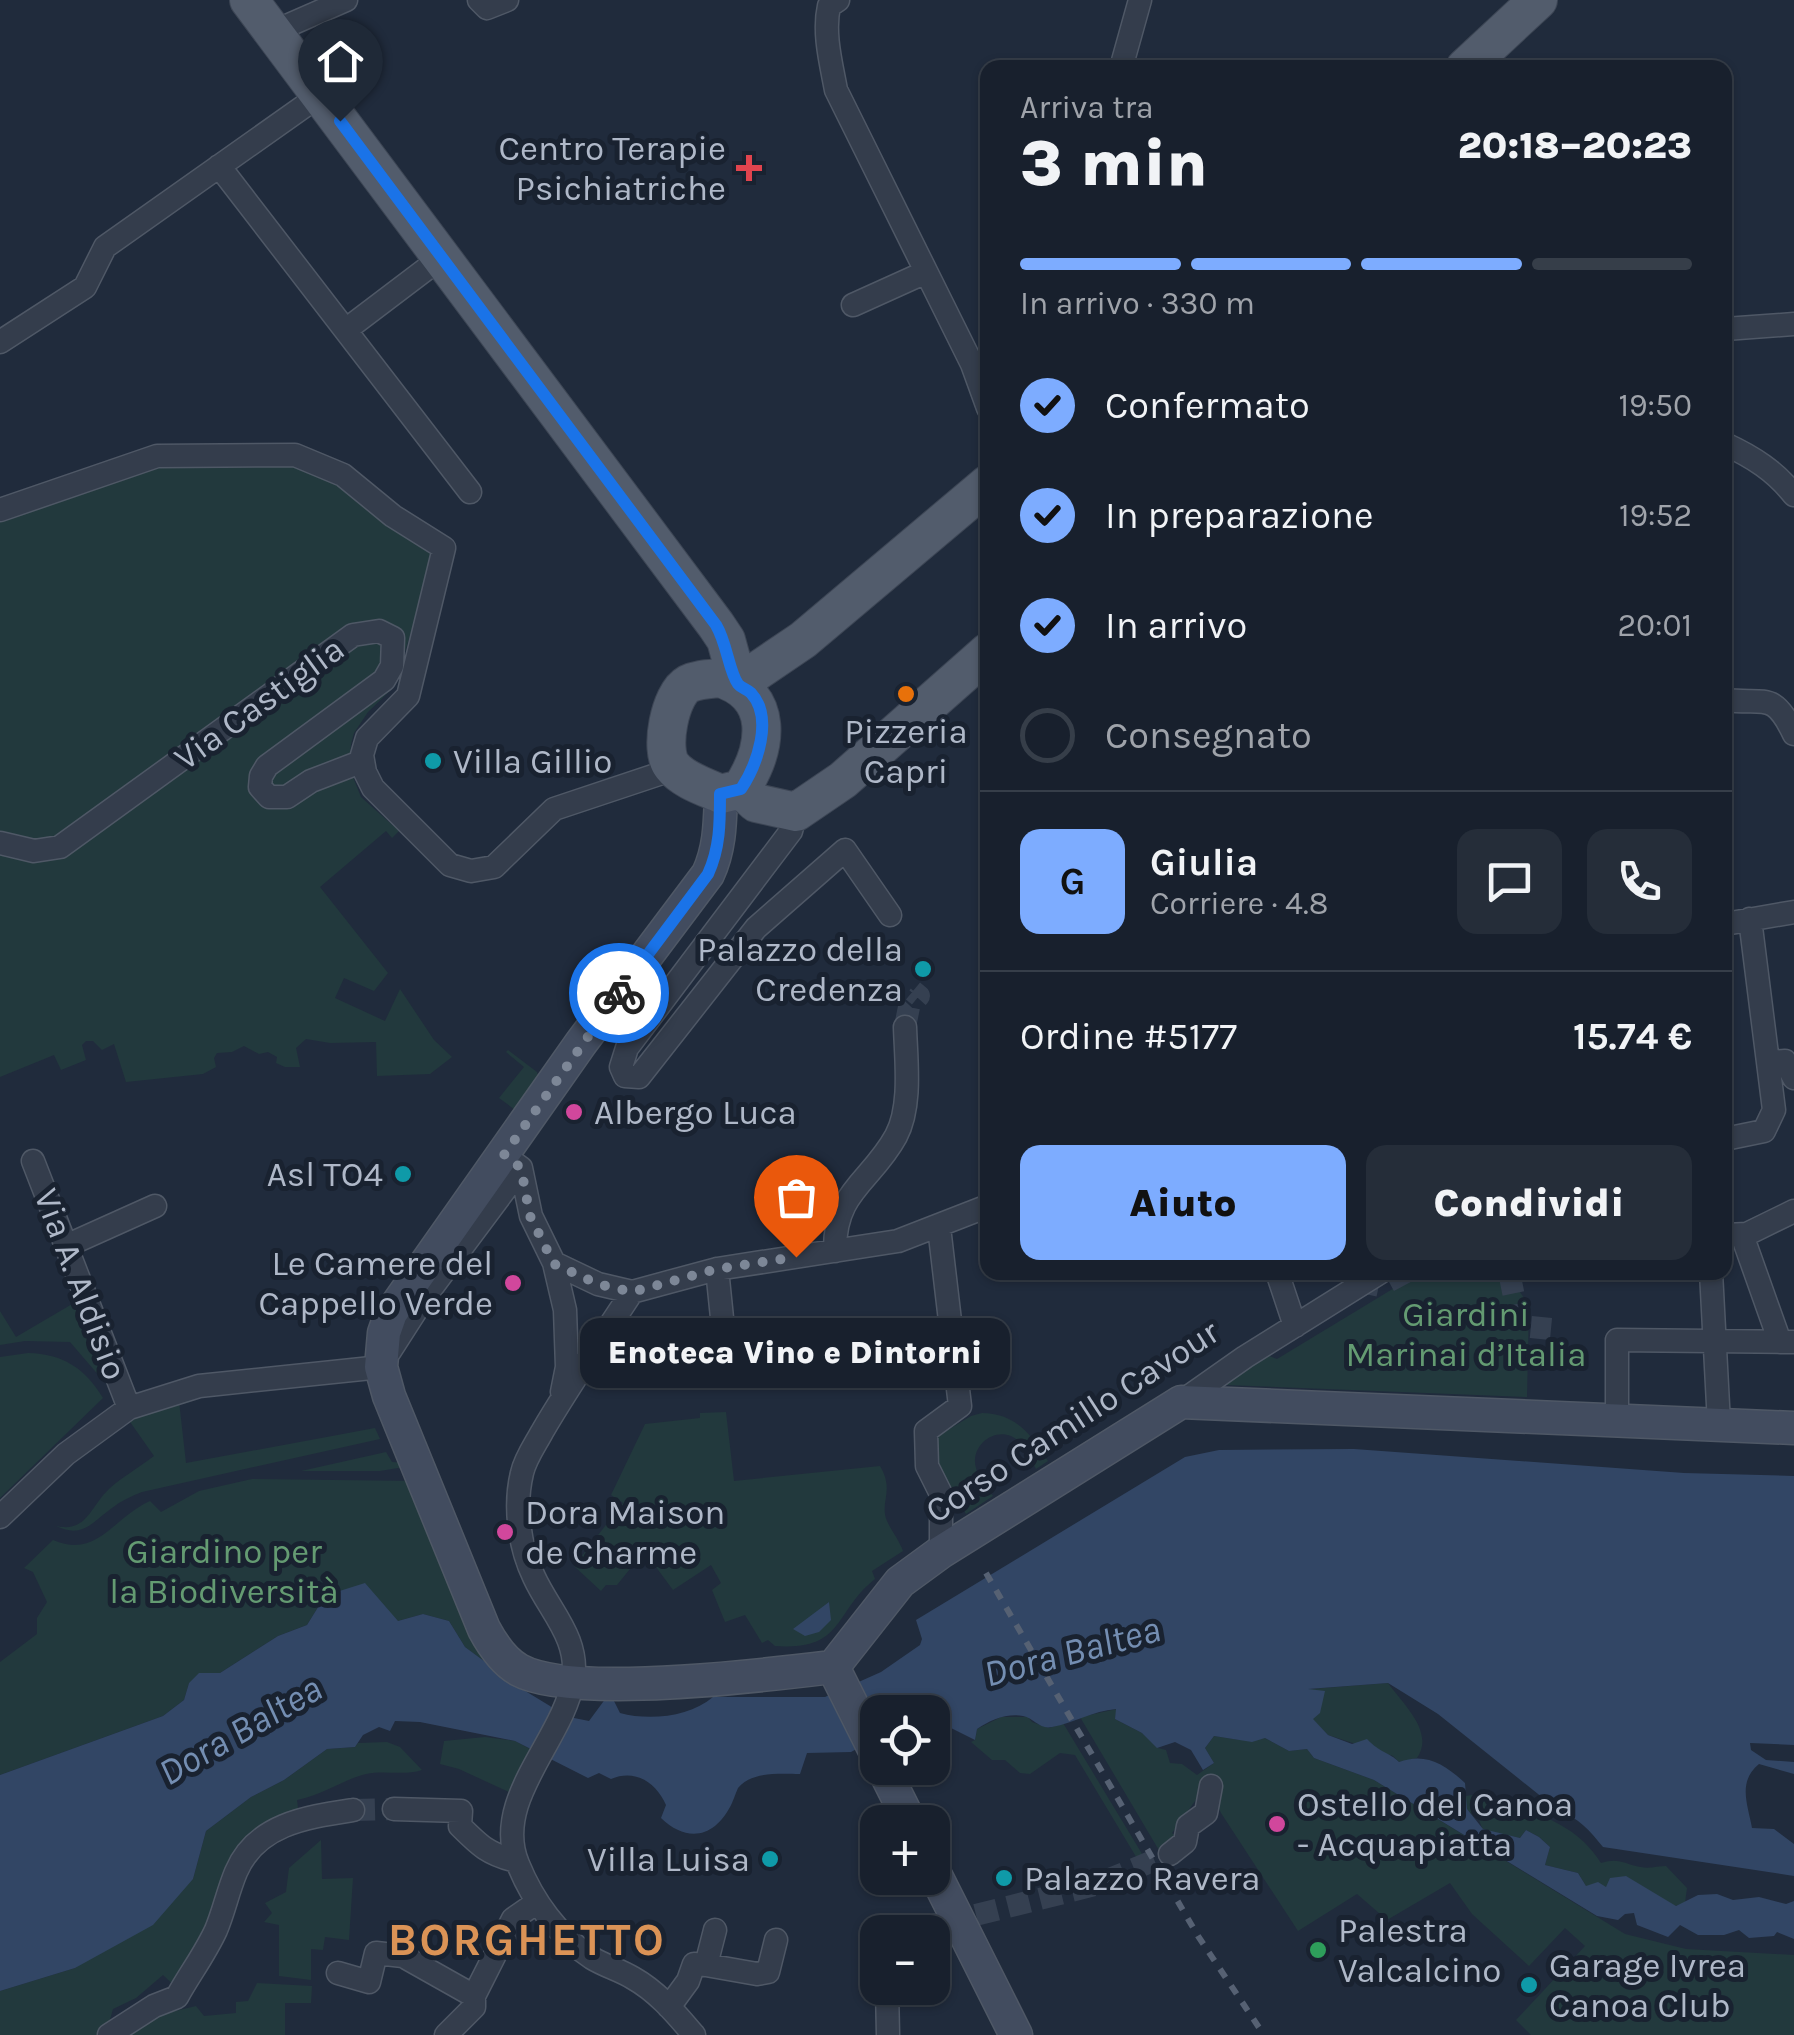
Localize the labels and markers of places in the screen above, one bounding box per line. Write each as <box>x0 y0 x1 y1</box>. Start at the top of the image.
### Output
pin <box>298 19 383 122</box>
place label: Centro Terapie Psichiatriche <box>499 128 726 209</box>
marker: Centro Terapie Psichiatriche <box>736 155 762 181</box>
marker: Pizzeria Capri <box>895 683 917 705</box>
place label: Pizzeria Capri <box>844 711 968 792</box>
place label: Villa Gillio <box>453 741 612 782</box>
marker: Villa Gillio <box>422 750 444 772</box>
place label: Palazzo della Credenza <box>697 929 903 1010</box>
marker: Palazzo della Credenza <box>912 958 934 980</box>
place label: Albergo Luca <box>594 1092 797 1133</box>
marker: Albergo Luca <box>563 1101 585 1123</box>
place label: Asl TO4 <box>267 1154 383 1195</box>
pin <box>754 1155 839 1258</box>
marker: Asl TO4 <box>392 1163 414 1185</box>
place label: Le Camere del Cappello Verde <box>258 1243 493 1324</box>
marker: Le Camere del Cappello Verde <box>502 1272 524 1294</box>
callout: Enoteca Vino e Dintorni <box>581 1317 1011 1387</box>
place label: Dora Maison de Charme <box>525 1492 725 1573</box>
marker: Dora Maison de Charme <box>494 1521 516 1543</box>
place label: Ostello del Canoa - Acquapiatta <box>1297 1784 1573 1865</box>
marker: Ostello del Canoa - Acquapiatta <box>1266 1813 1288 1835</box>
place label: Villa Luisa <box>587 1839 750 1880</box>
marker: Villa Luisa <box>759 1848 781 1870</box>
place label: Palazzo Ravera <box>1024 1858 1261 1899</box>
marker: Palazzo Ravera <box>993 1867 1015 1889</box>
place label: Palestra Valcalcino <box>1338 1910 1502 1991</box>
marker: Palestra Valcalcino <box>1307 1939 1329 1961</box>
place label: Garage Ivrea Canoa Club <box>1549 1945 1746 2026</box>
marker: Garage Ivrea Canoa Club <box>1518 1974 1540 1996</box>

